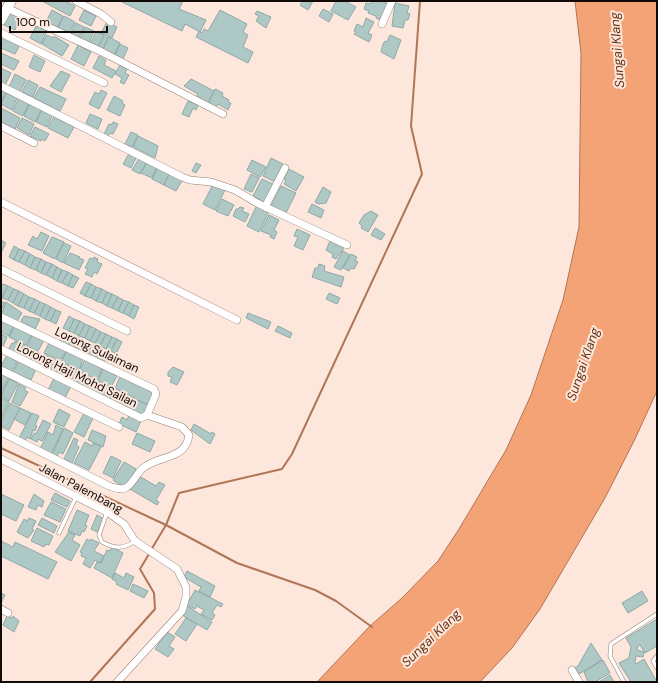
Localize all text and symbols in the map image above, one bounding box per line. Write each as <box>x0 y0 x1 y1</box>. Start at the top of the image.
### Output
scale bar <box>10 8 107 34</box>
water label: Sungai Klang <box>606 11 628 89</box>
text: 100 m <box>16 14 50 30</box>
street label: Lorong Sulaiman <box>52 323 142 377</box>
water label: Sungai Klang <box>563 325 604 403</box>
street label: Lorong Haji Mohd Sailan <box>14 339 140 411</box>
street label: Jalan Palembang <box>36 459 126 517</box>
water label: Sungai Klang <box>398 605 465 671</box>

